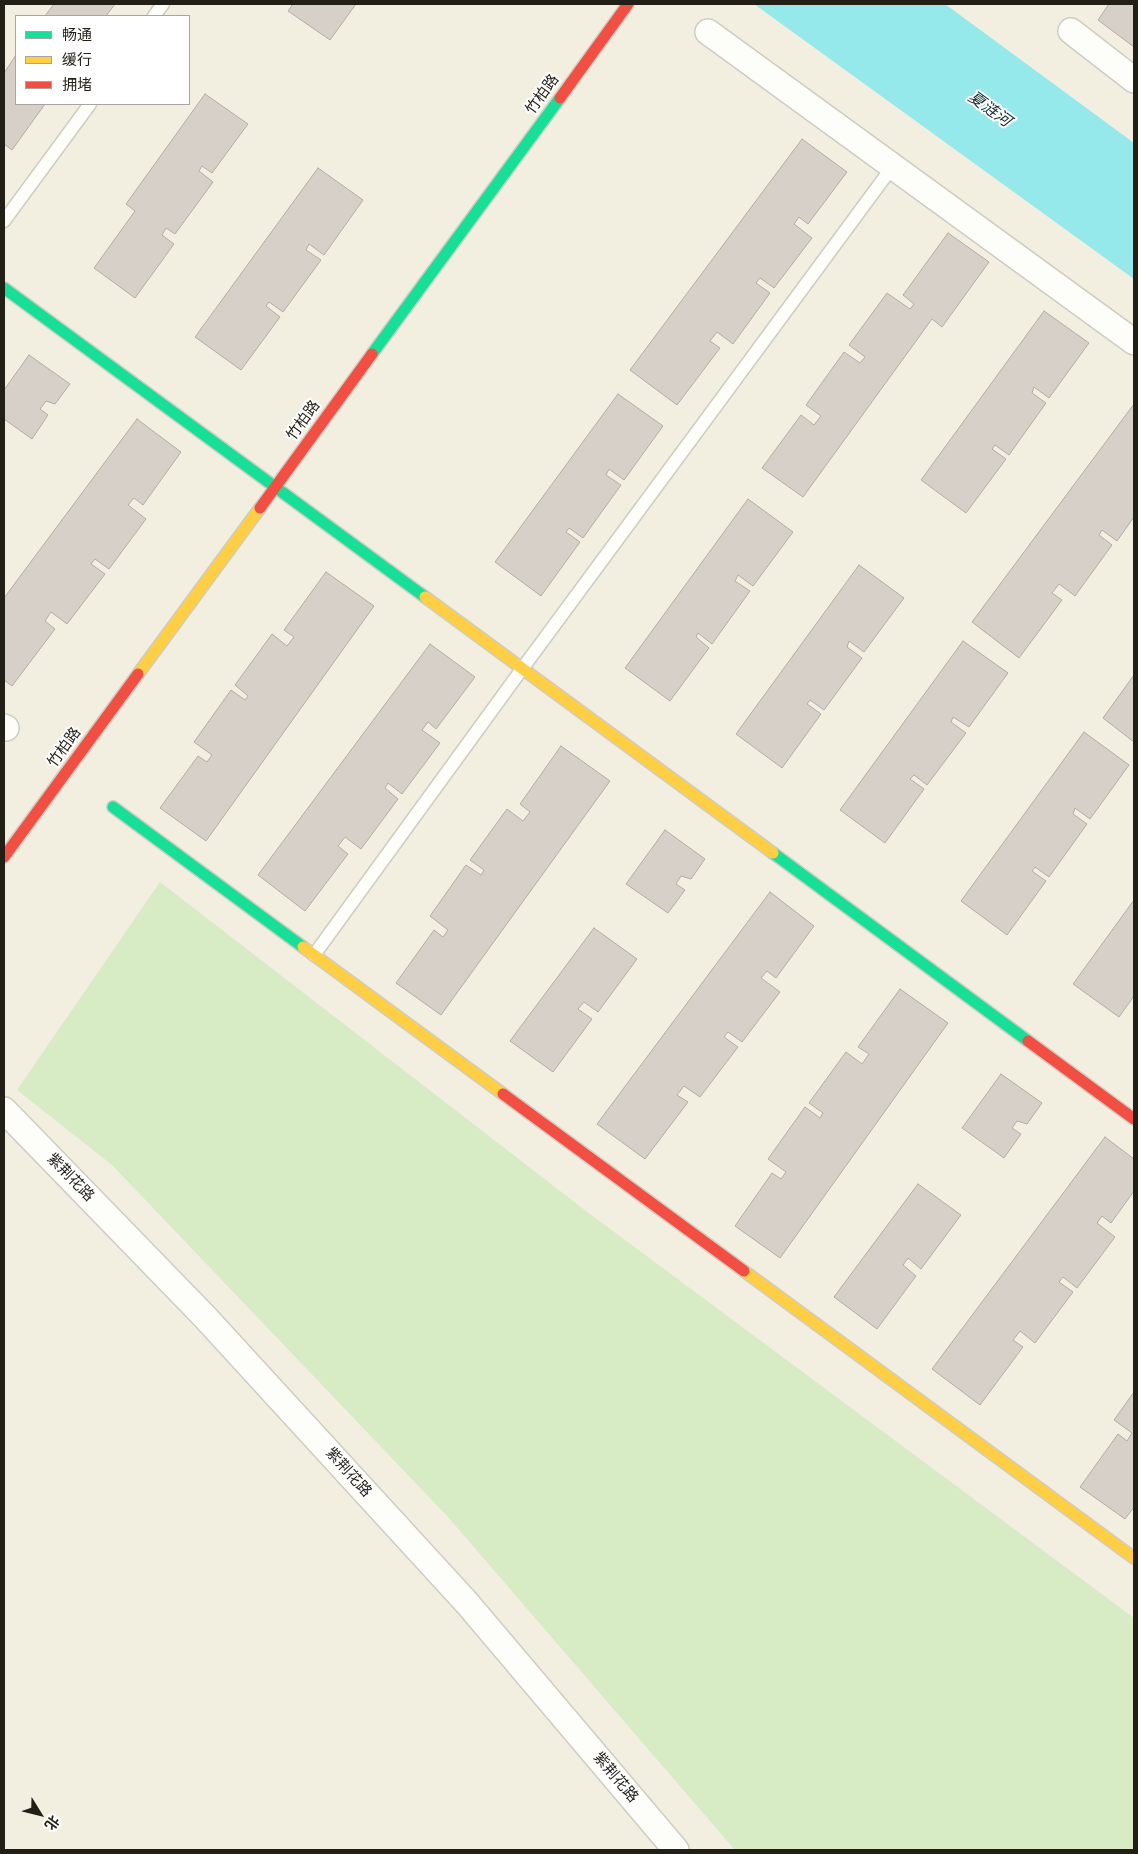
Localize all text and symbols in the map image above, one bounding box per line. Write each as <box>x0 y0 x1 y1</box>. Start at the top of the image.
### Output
legend <box>15 15 190 105</box>
text: 畅通 <box>62 24 92 46</box>
text: 缓行 <box>62 49 92 71</box>
street label: 竹柏路 <box>522 72 564 118</box>
text: 拥堵 <box>62 74 92 96</box>
water label: 夏涟河 <box>964 88 1014 132</box>
street label: 竹柏路 <box>283 398 325 444</box>
street label: 竹柏路 <box>44 725 86 771</box>
street label: 紫荆花路 <box>43 1150 97 1206</box>
street label: 紫荆花路 <box>321 1445 375 1501</box>
street label: 紫荆花路 <box>589 1749 641 1807</box>
north arrow <box>15 1789 65 1839</box>
text: 北 <box>40 1811 64 1834</box>

